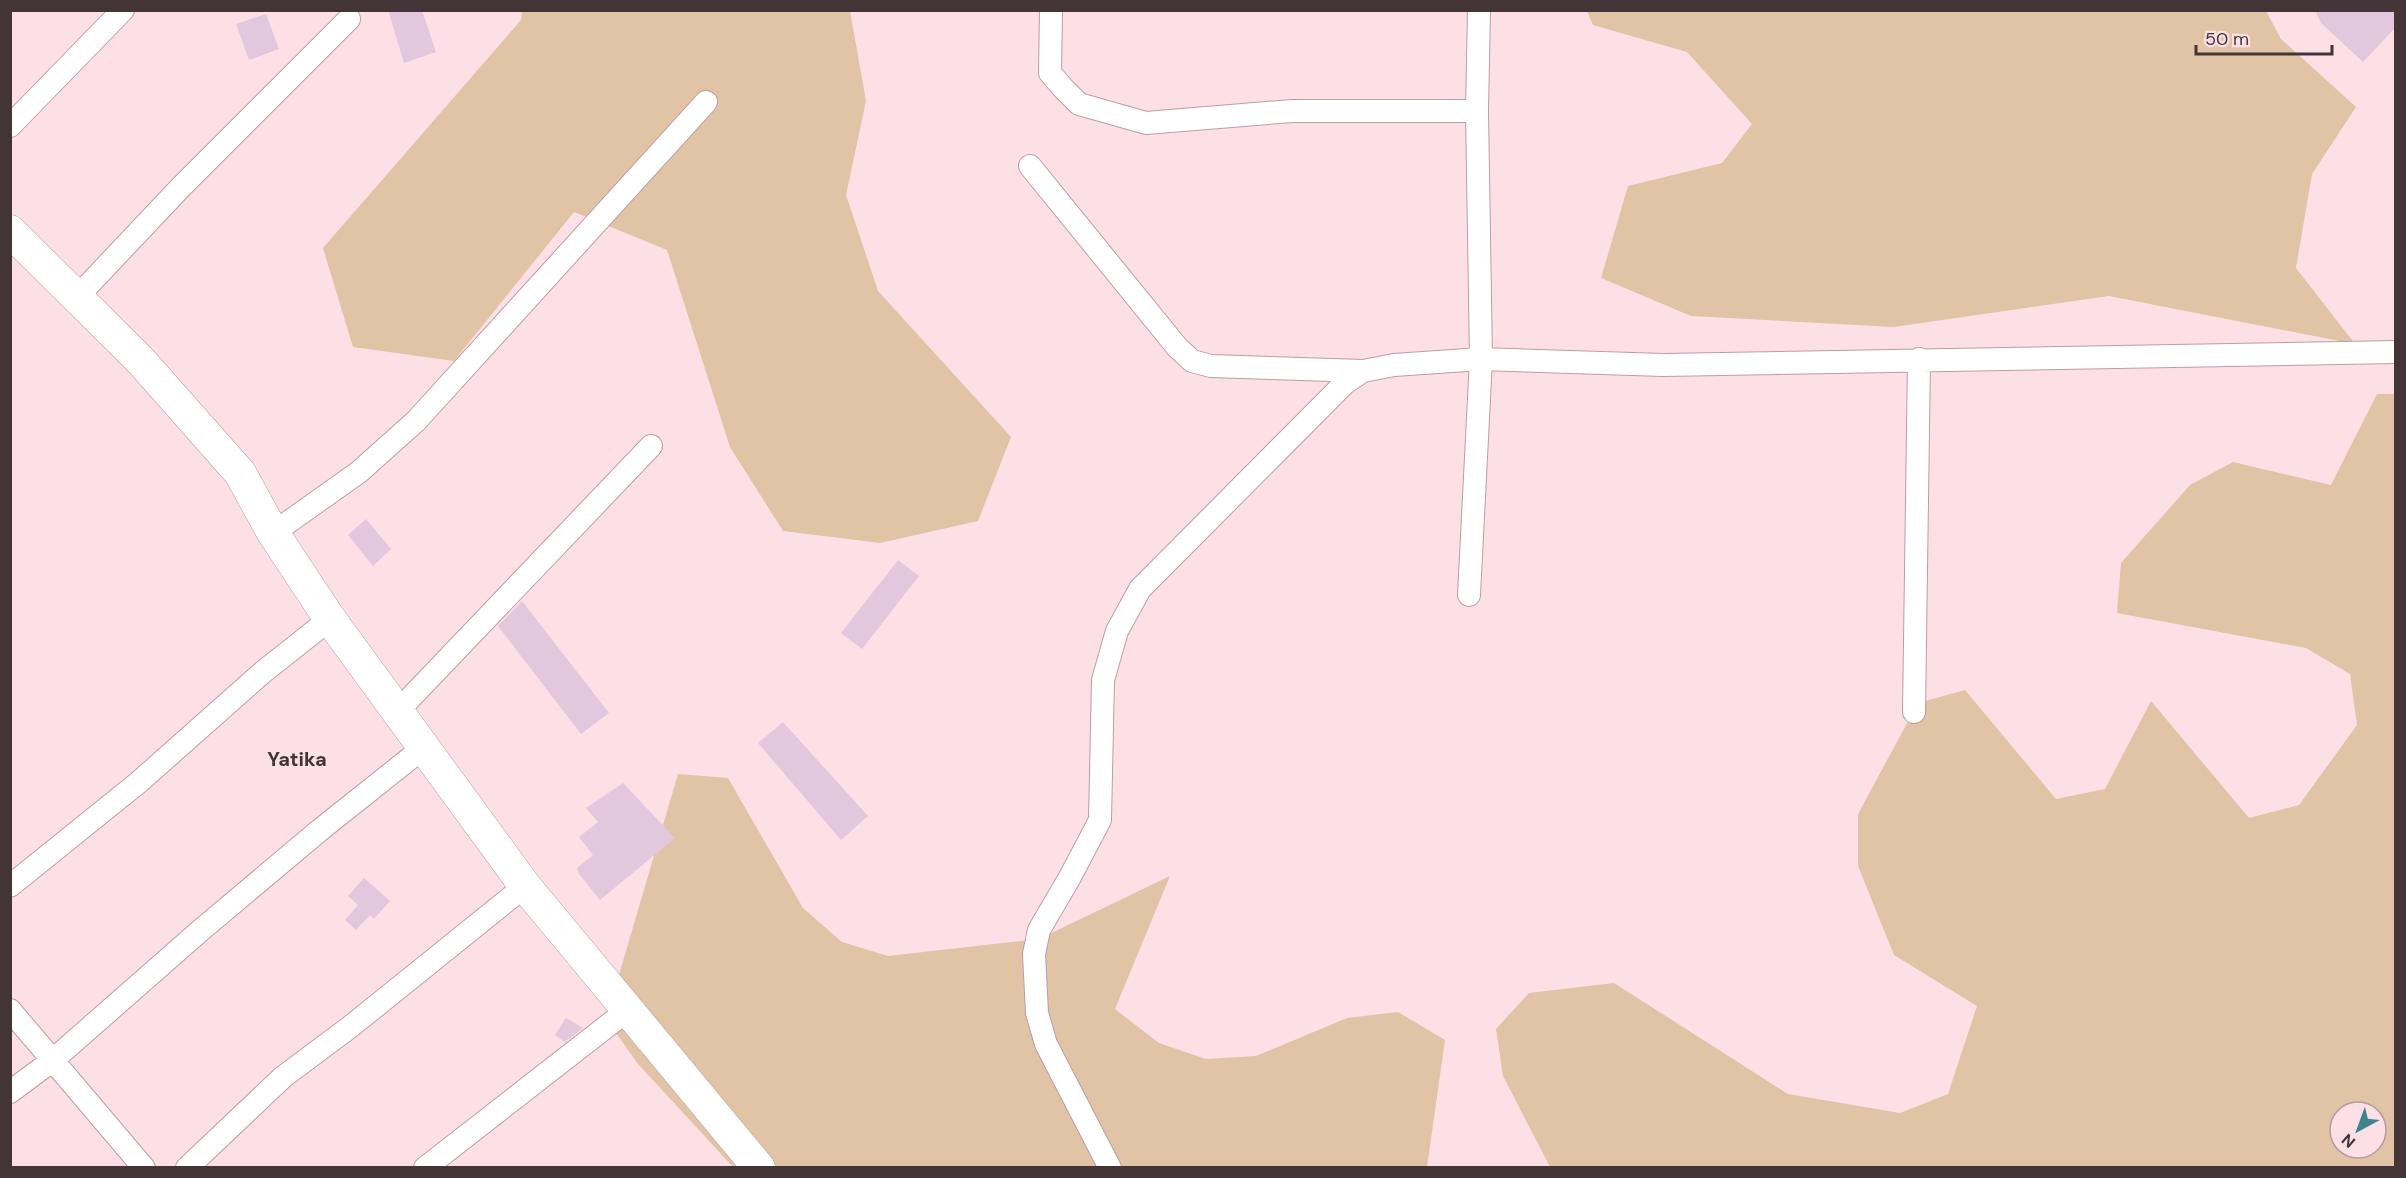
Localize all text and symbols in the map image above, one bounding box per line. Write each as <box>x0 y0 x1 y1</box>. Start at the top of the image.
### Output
scale bar <box>2196 18 2332 56</box>
text: 50 m <box>2205 27 2249 51</box>
district label: Yatika <box>267 746 327 772</box>
north arrow <box>2328 1100 2388 1160</box>
text: N <box>2337 1129 2360 1153</box>

